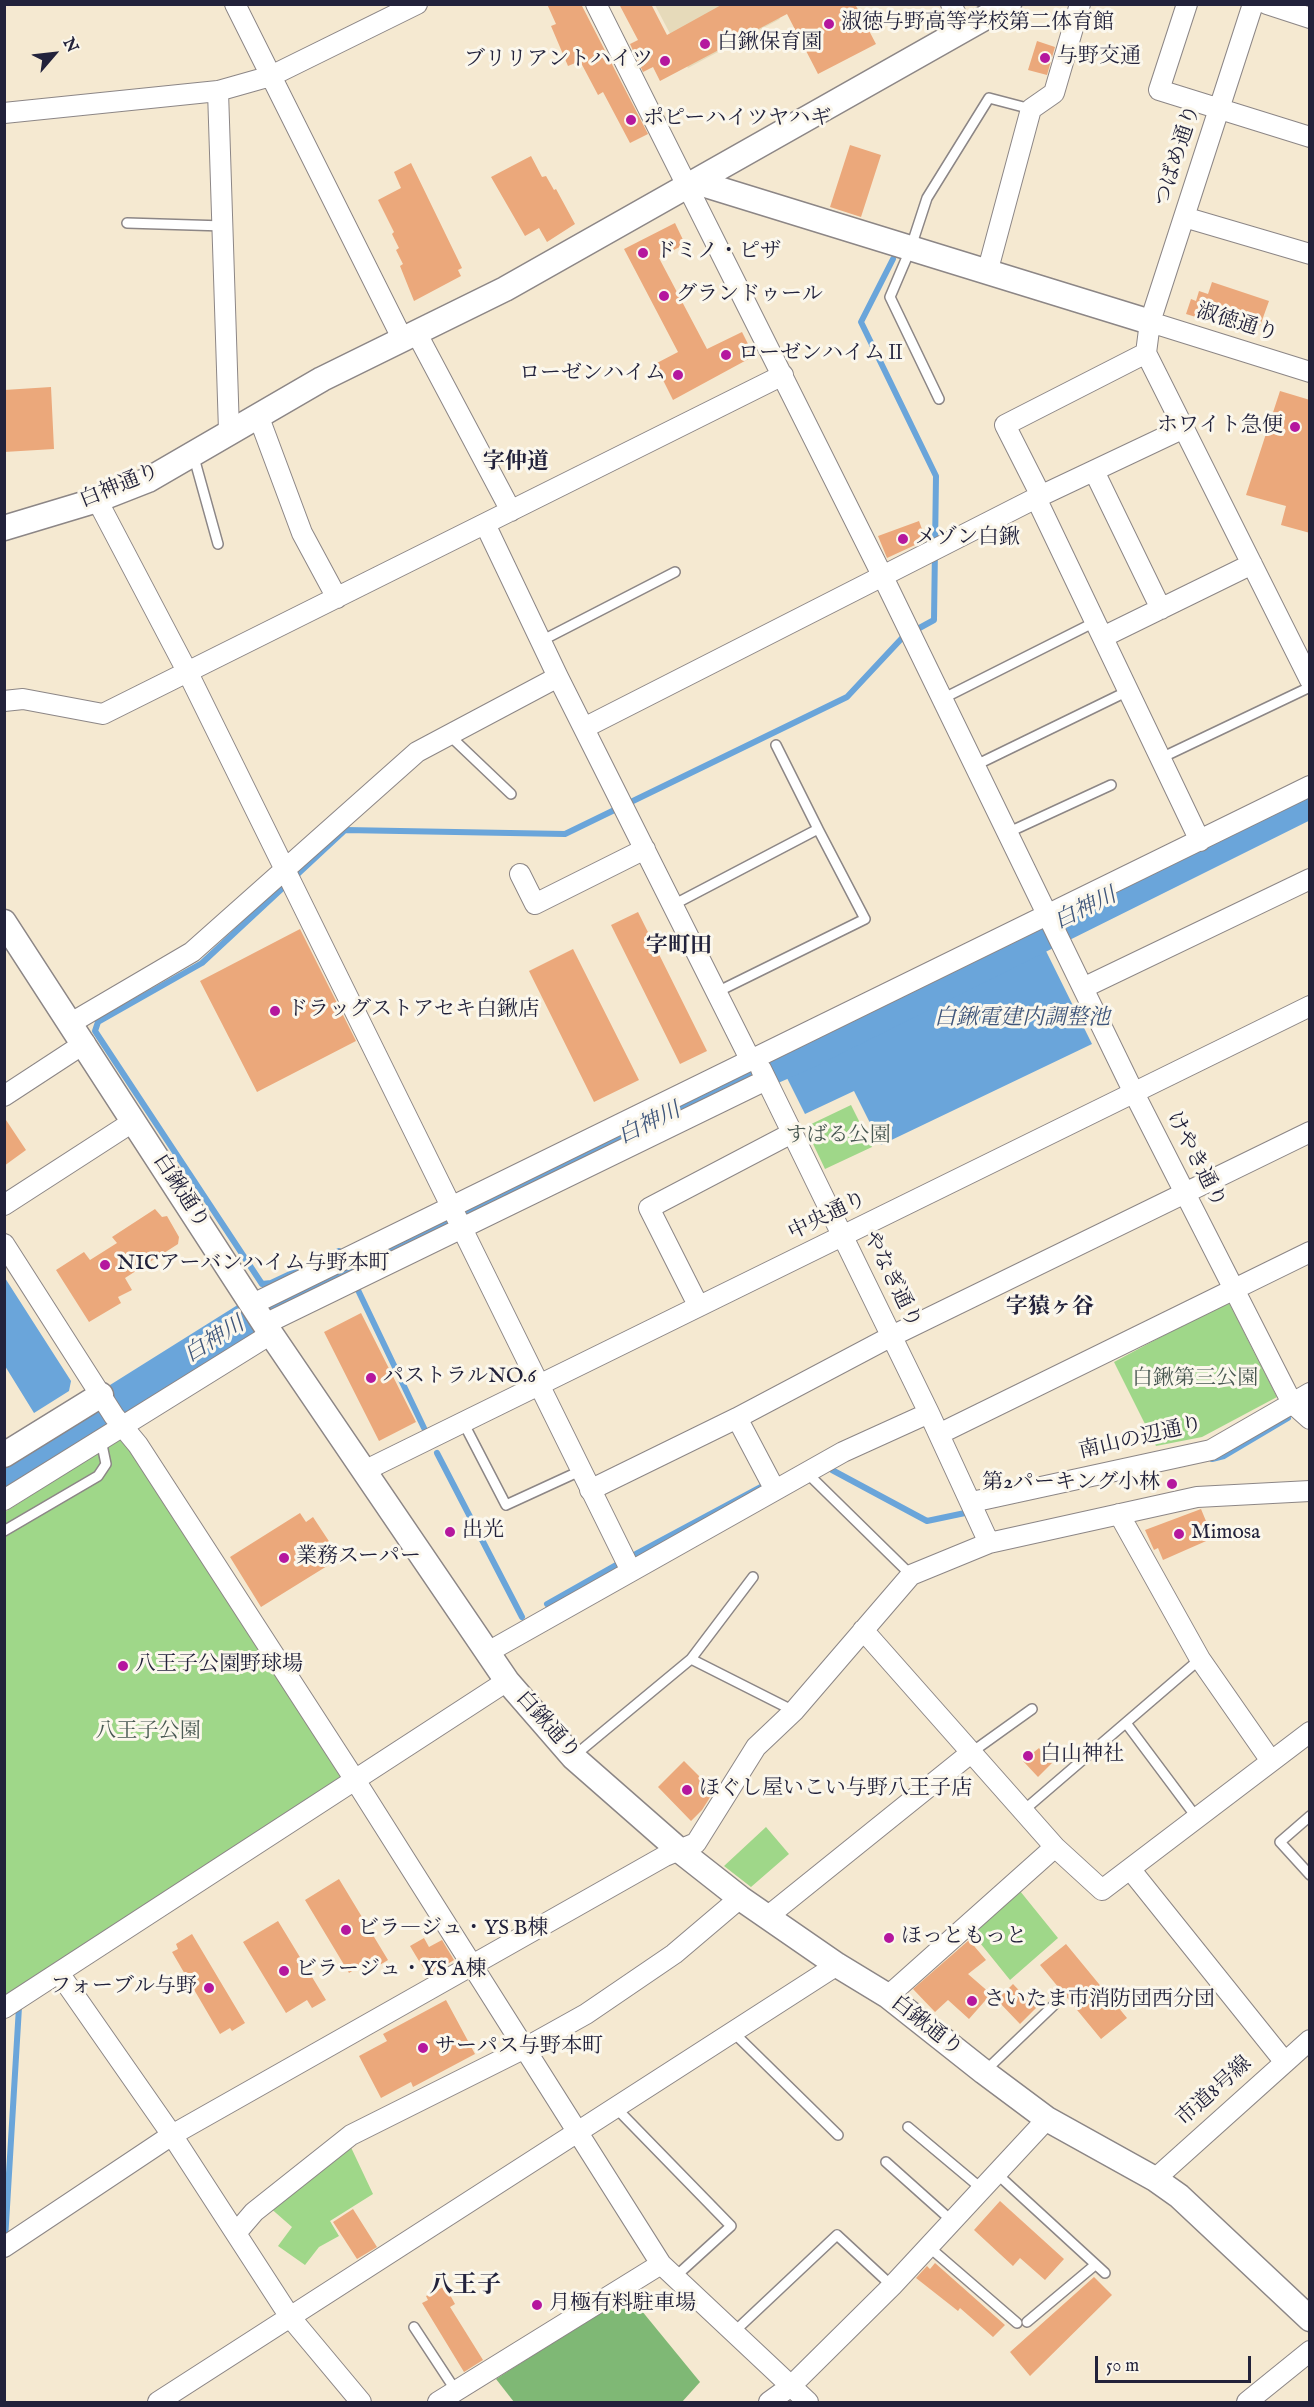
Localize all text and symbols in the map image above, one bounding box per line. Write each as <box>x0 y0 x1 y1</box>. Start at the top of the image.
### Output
place label: 淑徳与野高等学校第二体育館 <box>841 11 1114 37</box>
marker: 淑徳与野高等学校第二体育館 <box>822 17 836 31</box>
north arrow <box>24 24 84 84</box>
place label: 白鍬保育園 <box>717 31 822 57</box>
text: N <box>58 35 82 56</box>
marker: 白鍬保育園 <box>698 37 712 51</box>
place label: 与野交通 <box>1057 45 1141 71</box>
place label: ブリリアントハイツ <box>464 48 653 74</box>
marker: 与野交通 <box>1038 51 1052 65</box>
marker: ブリリアントハイツ <box>658 54 672 68</box>
street label: つばめ通り <box>1151 102 1207 210</box>
place label: ポピーハイツヤハギ <box>643 107 831 133</box>
marker: ポピーハイツヤハギ <box>624 113 638 127</box>
place label: ドミノ・ピザ <box>655 240 781 266</box>
marker: ドミノ・ピザ <box>636 246 650 260</box>
place label: グランドゥール <box>676 283 823 309</box>
marker: グランドゥール <box>657 289 671 303</box>
street label: 淑徳通り <box>1193 300 1281 348</box>
place label: ローゼンハイムⅡ <box>738 342 906 368</box>
marker: ローゼンハイムⅡ <box>719 348 733 362</box>
place label: ローゼンハイム <box>519 362 666 388</box>
marker: ローゼンハイム <box>671 368 685 382</box>
place label: ホワイト急便 <box>1157 414 1283 440</box>
marker: ホワイト急便 <box>1288 420 1302 434</box>
district label: 字仲道 <box>483 450 549 476</box>
street label: 白神通り <box>76 460 164 514</box>
place label: メゾン白鍬 <box>915 526 1020 552</box>
marker: メゾン白鍬 <box>896 532 910 546</box>
water label: 白神川 <box>1051 884 1121 936</box>
district label: 字町田 <box>646 934 712 960</box>
place label: ドラッグストアセキ白鍬店 <box>287 998 539 1024</box>
marker: ドラッグストアセキ白鍬店 <box>268 1004 282 1018</box>
water label: 白鍬電建内調整池 <box>934 1006 1110 1032</box>
water label: 白神川 <box>615 1099 685 1151</box>
street label: けやき通り <box>1160 1108 1230 1212</box>
park label: すばる公園 <box>786 1124 890 1150</box>
street label: 白鍬通り <box>147 1150 213 1234</box>
street label: 中央通り <box>785 1187 871 1247</box>
street label: やなぎ通り <box>857 1227 925 1333</box>
place label: NICアーバンハイム与野本町 <box>117 1252 389 1278</box>
marker: NICアーバンハイム与野本町 <box>98 1258 112 1272</box>
district label: 字猿ヶ谷 <box>1006 1295 1094 1321</box>
water label: 白神川 <box>180 1312 250 1370</box>
place label: パストラルNO.6 <box>383 1365 536 1391</box>
park label: 白鍬第三公園 <box>1132 1367 1258 1393</box>
marker: パストラルNO.6 <box>364 1371 378 1385</box>
street label: 南山の辺通り <box>1077 1413 1205 1465</box>
place label: 第2パーキング小林 <box>982 1471 1160 1497</box>
marker: 第2パーキング小林 <box>1165 1477 1179 1491</box>
place label: 出光 <box>462 1519 504 1545</box>
place label: Mimosa <box>1191 1521 1260 1547</box>
marker: 出光 <box>443 1525 457 1539</box>
marker: Mimosa <box>1172 1527 1186 1541</box>
place label: 業務スーパー <box>296 1545 421 1571</box>
marker: 業務スーパー <box>277 1551 291 1565</box>
place label: 八王子公園野球場 <box>135 1653 303 1679</box>
marker: 八王子公園野球場 <box>116 1659 130 1673</box>
street label: 白鍬通り <box>510 1686 584 1766</box>
park label: 八王子公園 <box>96 1720 200 1746</box>
place label: 白山神社 <box>1040 1743 1124 1769</box>
marker: 白山神社 <box>1021 1749 1035 1763</box>
place label: ほぐし屋いこい与野八王子店 <box>699 1777 972 1803</box>
marker: ほぐし屋いこい与野八王子店 <box>680 1783 694 1797</box>
place label: ビラ―ジュ・YS B棟 <box>358 1917 549 1943</box>
marker: ビラ―ジュ・YS B棟 <box>339 1923 353 1937</box>
place label: ほっともっと <box>901 1925 1027 1951</box>
marker: ほっともっと <box>882 1931 896 1945</box>
place label: ビラージュ・YS A棟 <box>296 1958 487 1984</box>
marker: ビラージュ・YS A棟 <box>277 1964 291 1978</box>
place label: フォーブル与野 <box>50 1975 197 2001</box>
marker: フォーブル与野 <box>202 1981 216 1995</box>
place label: さいたま市消防団西分団 <box>984 1988 1215 2014</box>
street label: 白鍬通り <box>885 1991 967 2063</box>
marker: さいたま市消防団西分団 <box>965 1994 979 2008</box>
place label: サーパス与野本町 <box>435 2035 603 2061</box>
marker: サーパス与野本町 <box>416 2041 430 2055</box>
street label: 市道8号線 <box>1172 2052 1258 2132</box>
district label: 八王子 <box>429 2273 501 2301</box>
place label: 月極有料駐車場 <box>549 2292 696 2318</box>
marker: 月極有料駐車場 <box>530 2298 544 2312</box>
scale bar <box>1098 2344 1254 2382</box>
text: 50 m <box>1106 2355 1139 2378</box>

